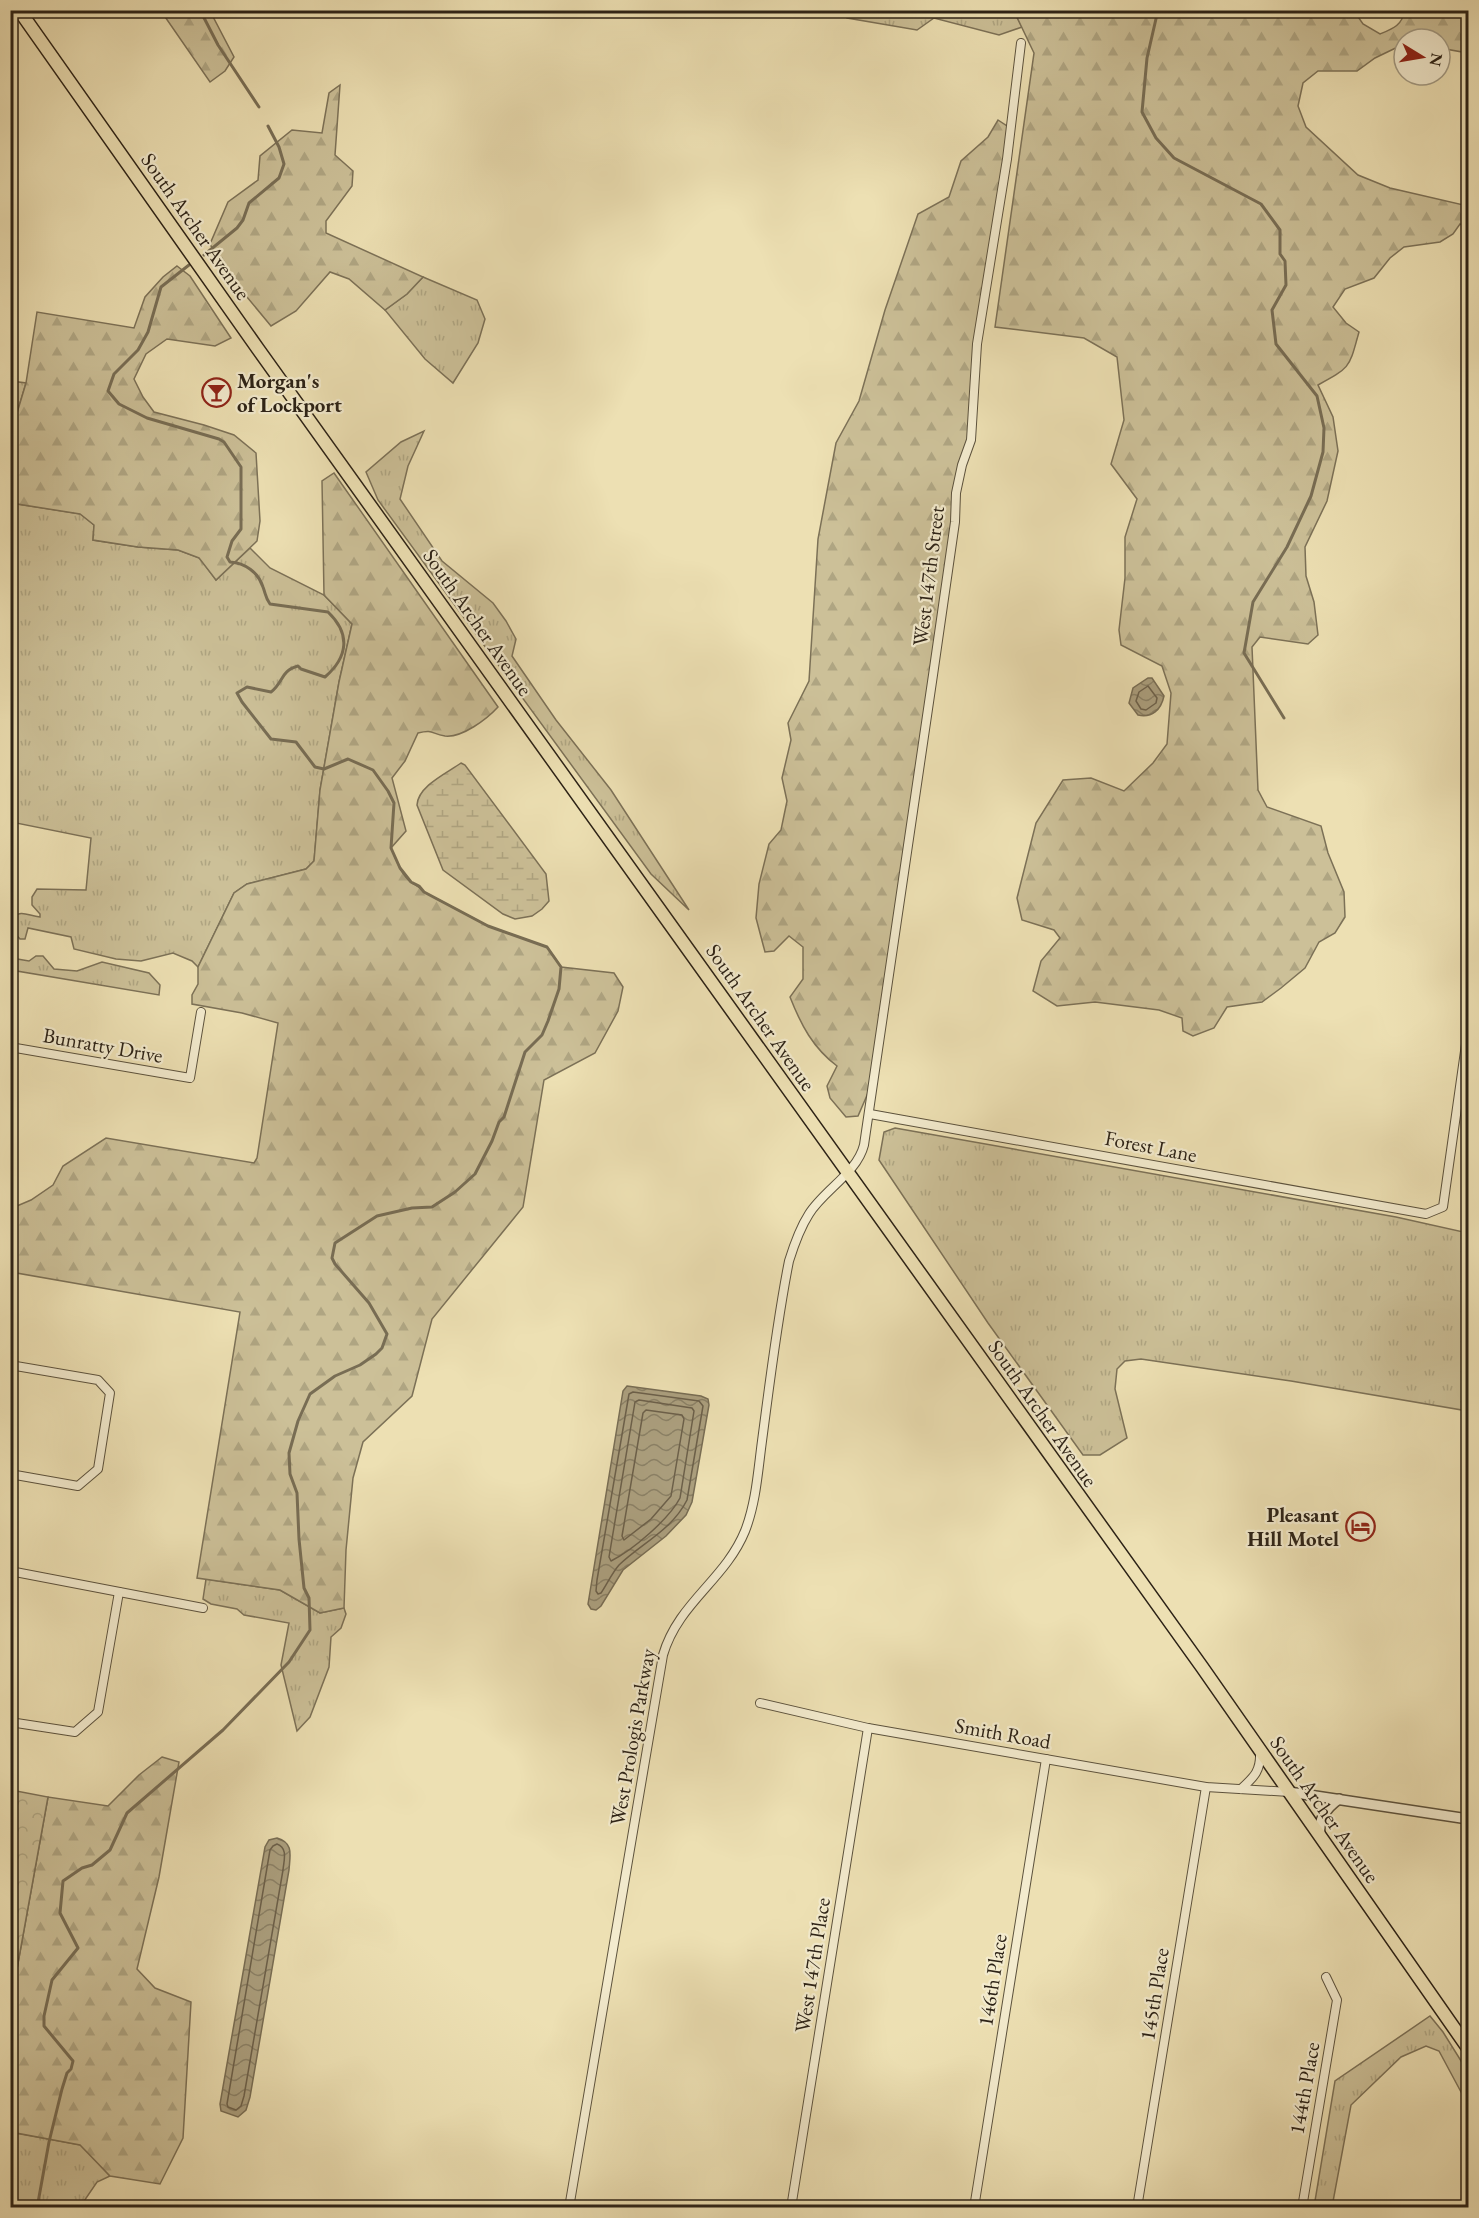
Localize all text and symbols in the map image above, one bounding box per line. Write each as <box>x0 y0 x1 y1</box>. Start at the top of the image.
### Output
north arrow <box>1392 27 1452 87</box>
text: N <box>1425 51 1448 68</box>
street label: South Archer Avenue <box>135 147 257 305</box>
place label: Morgan's of Lockport <box>237 367 342 418</box>
bar icon: Morgan's of Lockport <box>200 376 232 408</box>
street label: West 147th Street <box>906 504 950 648</box>
street label: South Archer Avenue <box>417 543 539 701</box>
street label: South Archer Avenue <box>700 938 822 1096</box>
street label: Bunratty Drive <box>41 1021 165 1069</box>
street label: Forest Lane <box>1103 1124 1199 1168</box>
street label: South Archer Avenue <box>982 1334 1104 1492</box>
place label: Pleasant Hill Motel <box>1247 1501 1339 1552</box>
hotel icon: Pleasant Hill Motel <box>1344 1510 1376 1542</box>
street label: West Prologis Parkway <box>603 1645 661 1828</box>
street label: Smith Road <box>953 1711 1053 1755</box>
street label: South Archer Avenue <box>1264 1730 1386 1888</box>
street label: West 147th Place <box>788 1896 836 2034</box>
street label: 146th Place <box>971 1932 1013 2028</box>
street label: 145th Place <box>1133 1946 1175 2042</box>
street label: 144th Place <box>1283 2040 1325 2136</box>

